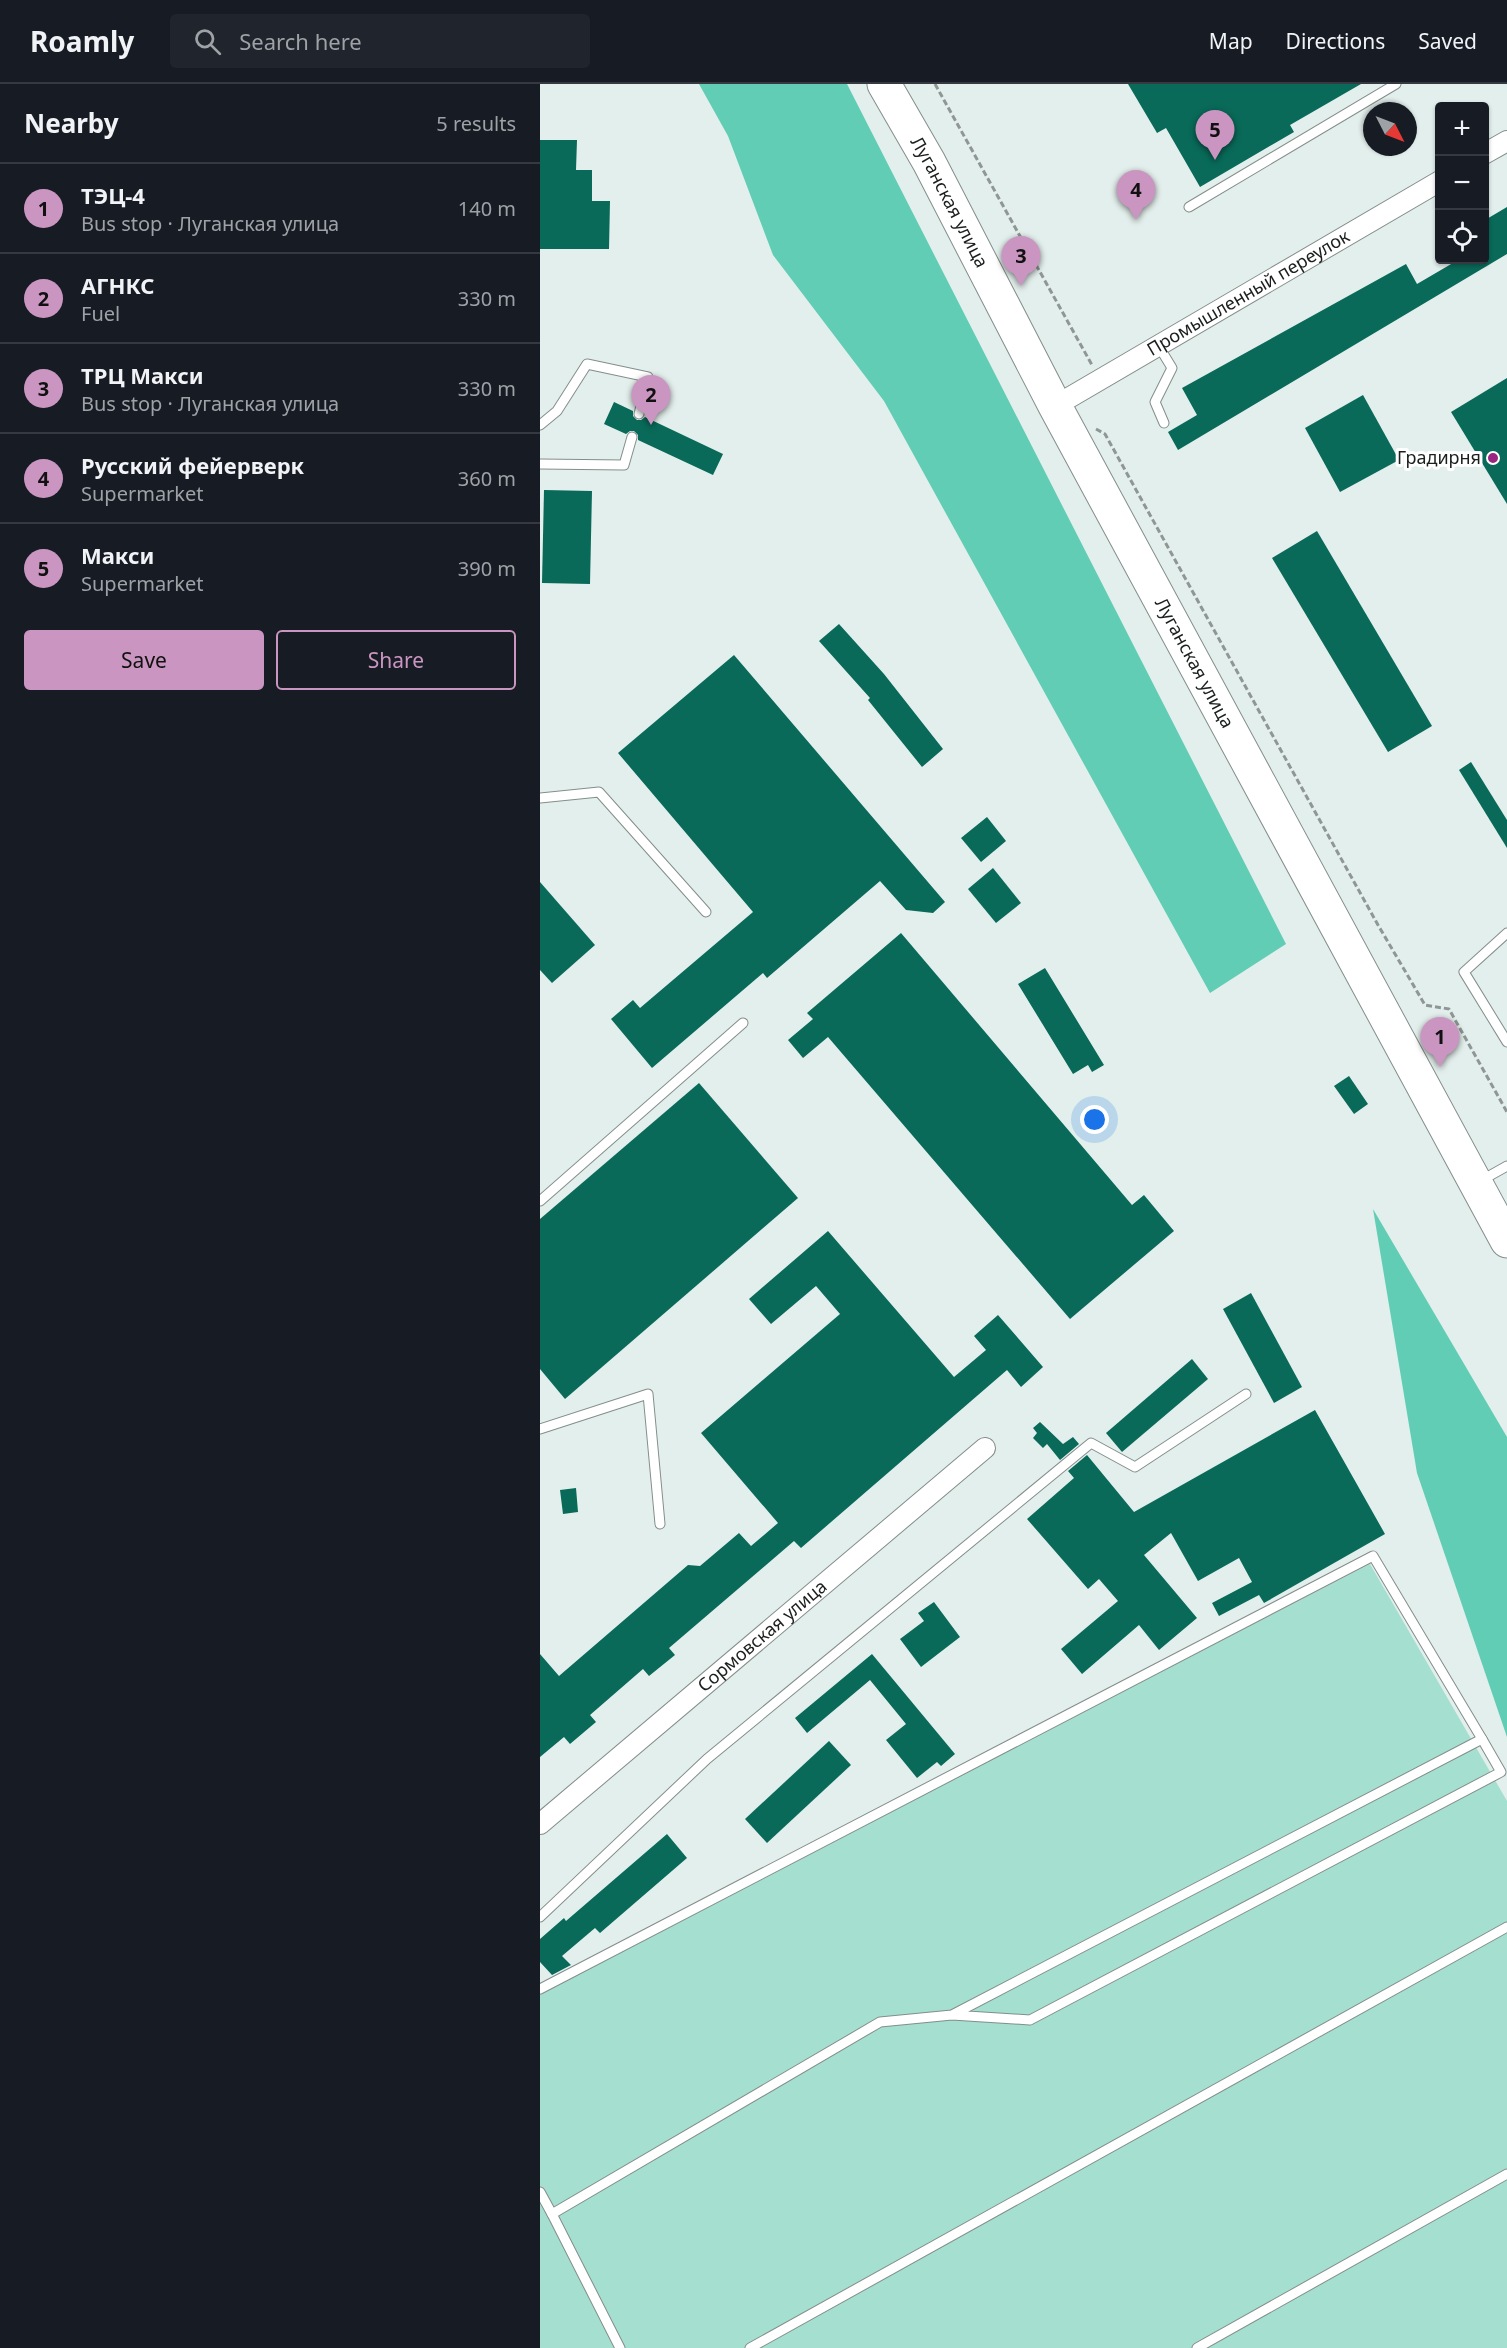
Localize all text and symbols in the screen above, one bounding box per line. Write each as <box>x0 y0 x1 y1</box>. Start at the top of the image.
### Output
search box <box>170 14 590 68</box>
text: Roamly <box>30 22 134 60</box>
icon: search <box>191 25 224 58</box>
text: Search here <box>239 26 362 56</box>
text: Map <box>1209 27 1253 55</box>
text: Directions <box>1286 27 1385 55</box>
text: Saved <box>1418 27 1477 55</box>
north arrow <box>1363 102 1417 156</box>
map controls <box>1435 102 1489 264</box>
button: + <box>1435 102 1489 156</box>
text: Nearby <box>24 105 119 141</box>
text: 5 results <box>436 110 516 137</box>
pin: 5 <box>1196 110 1234 160</box>
street label: Луганская улица <box>906 132 994 271</box>
button: − <box>1435 156 1489 210</box>
pin: 4 <box>1116 170 1156 220</box>
text: ТЭЦ-4 <box>81 180 145 210</box>
text: 1 <box>38 195 49 222</box>
text: 140 m <box>458 195 516 222</box>
text: Bus stop · Луганская улица <box>81 210 339 237</box>
button: locate <box>1435 210 1489 264</box>
street label: Промышленный переулок <box>1142 223 1354 361</box>
pin: 3 <box>1002 236 1040 286</box>
text: АГНКС <box>81 270 155 300</box>
text: 2 <box>38 285 49 312</box>
text: 330 m <box>458 285 516 312</box>
text: Fuel <box>81 300 120 327</box>
text: ТРЦ Макси <box>81 360 204 390</box>
text: 3 <box>38 375 49 402</box>
text: 330 m <box>458 375 516 402</box>
pin: 2 <box>632 376 670 425</box>
text: Bus stop · Луганская улица <box>81 390 339 417</box>
place label: Градирня <box>1397 445 1481 469</box>
text: Русский фейерверк <box>81 450 304 480</box>
marker: Градирня <box>1486 451 1500 465</box>
text: 4 <box>38 465 49 492</box>
text: 360 m <box>458 465 516 492</box>
text: Supermarket <box>81 480 204 507</box>
text: Макси <box>81 540 154 570</box>
text: 5 <box>38 555 49 582</box>
text: 390 m <box>458 555 516 582</box>
text: Supermarket <box>81 570 204 597</box>
street label: Луганская улица <box>1150 593 1240 732</box>
button: Save <box>24 630 264 690</box>
button: Share <box>276 630 516 690</box>
pin: 1 <box>1420 1018 1460 1067</box>
your location <box>1080 1105 1109 1134</box>
street label: Сормовская улица <box>692 1574 831 1697</box>

